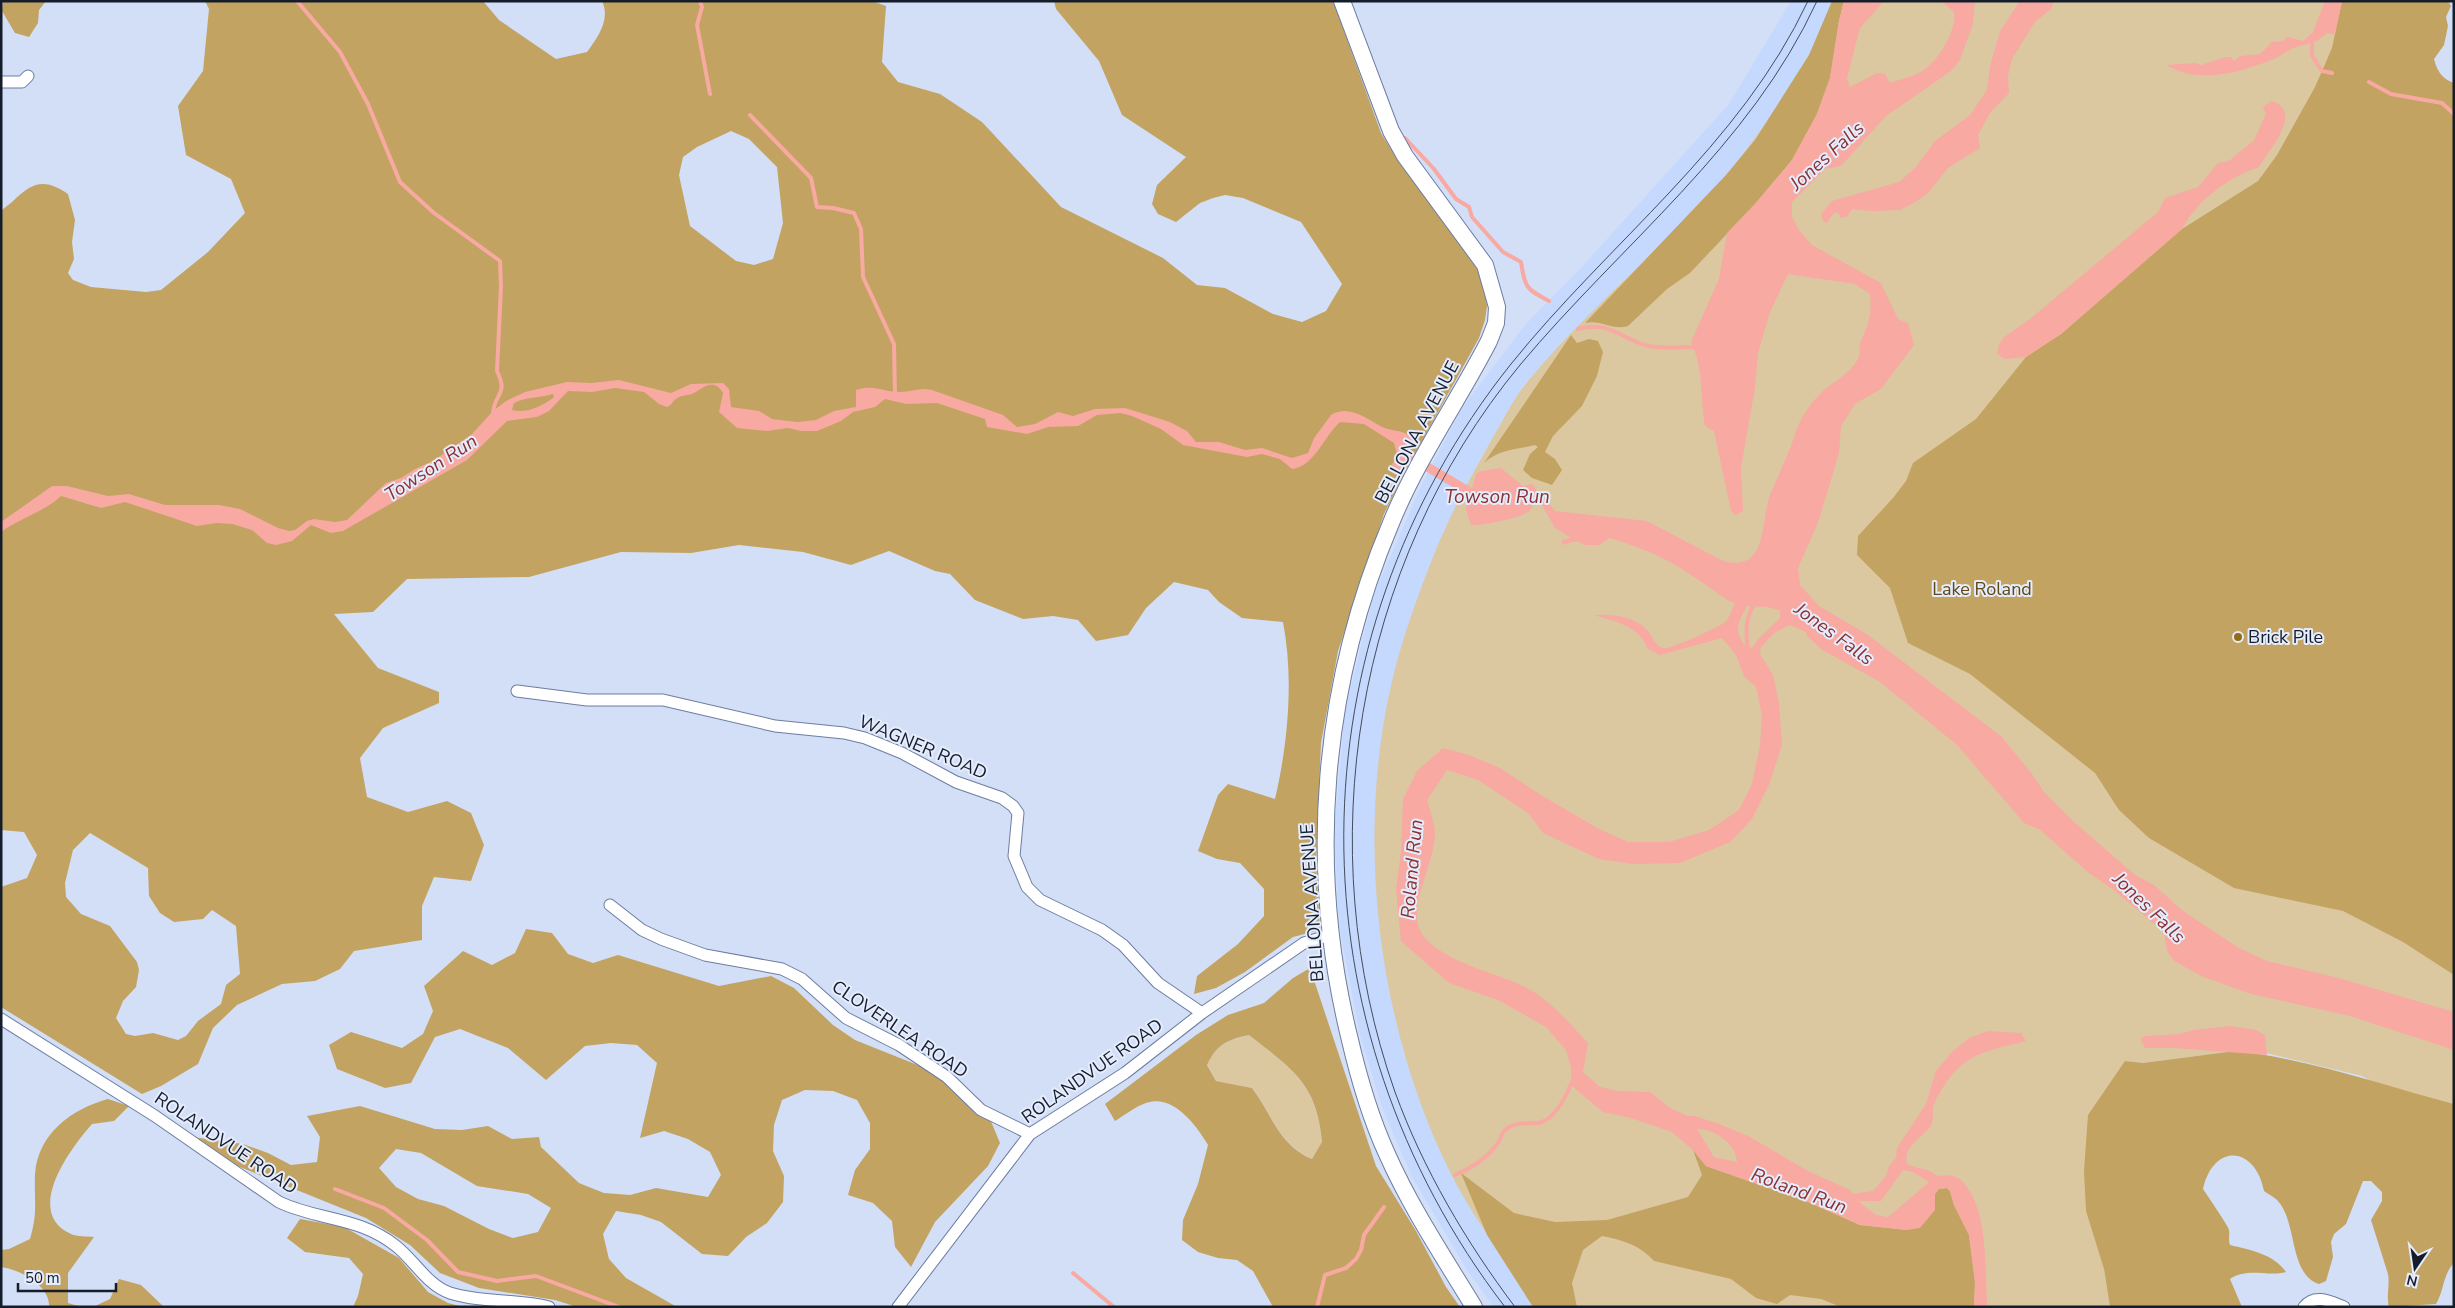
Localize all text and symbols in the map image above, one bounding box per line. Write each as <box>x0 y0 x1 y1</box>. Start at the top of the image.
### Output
water label: Jones Falls <box>1783 116 1870 197</box>
street label: BELLONA AVENUE <box>1369 356 1465 508</box>
water label: Towson Run <box>380 428 482 508</box>
water label: Towson Run <box>1444 484 1550 510</box>
park label: Lake Roland <box>1932 577 2032 601</box>
water label: Jones Falls <box>1788 596 1879 672</box>
place label: Brick Pile <box>2248 625 2323 649</box>
marker: Brick Pile <box>2232 631 2244 643</box>
street label: WAGNER ROAD <box>855 709 991 785</box>
water label: Roland Run <box>1395 818 1429 920</box>
street label: BELLONA AVENUE <box>1295 823 1329 983</box>
water label: Jones Falls <box>2106 866 2191 949</box>
street label: CLOVERLEA ROAD <box>827 974 973 1084</box>
street label: ROLANDVUE ROAD <box>1017 1013 1167 1129</box>
street label: ROLANDVUE ROAD <box>150 1086 302 1200</box>
water label: Roland Run <box>1748 1162 1850 1220</box>
north arrow <box>2390 1243 2440 1293</box>
scale bar <box>18 1260 115 1292</box>
text: 50 m <box>25 1268 60 1288</box>
text: N <box>2405 1270 2419 1291</box>

